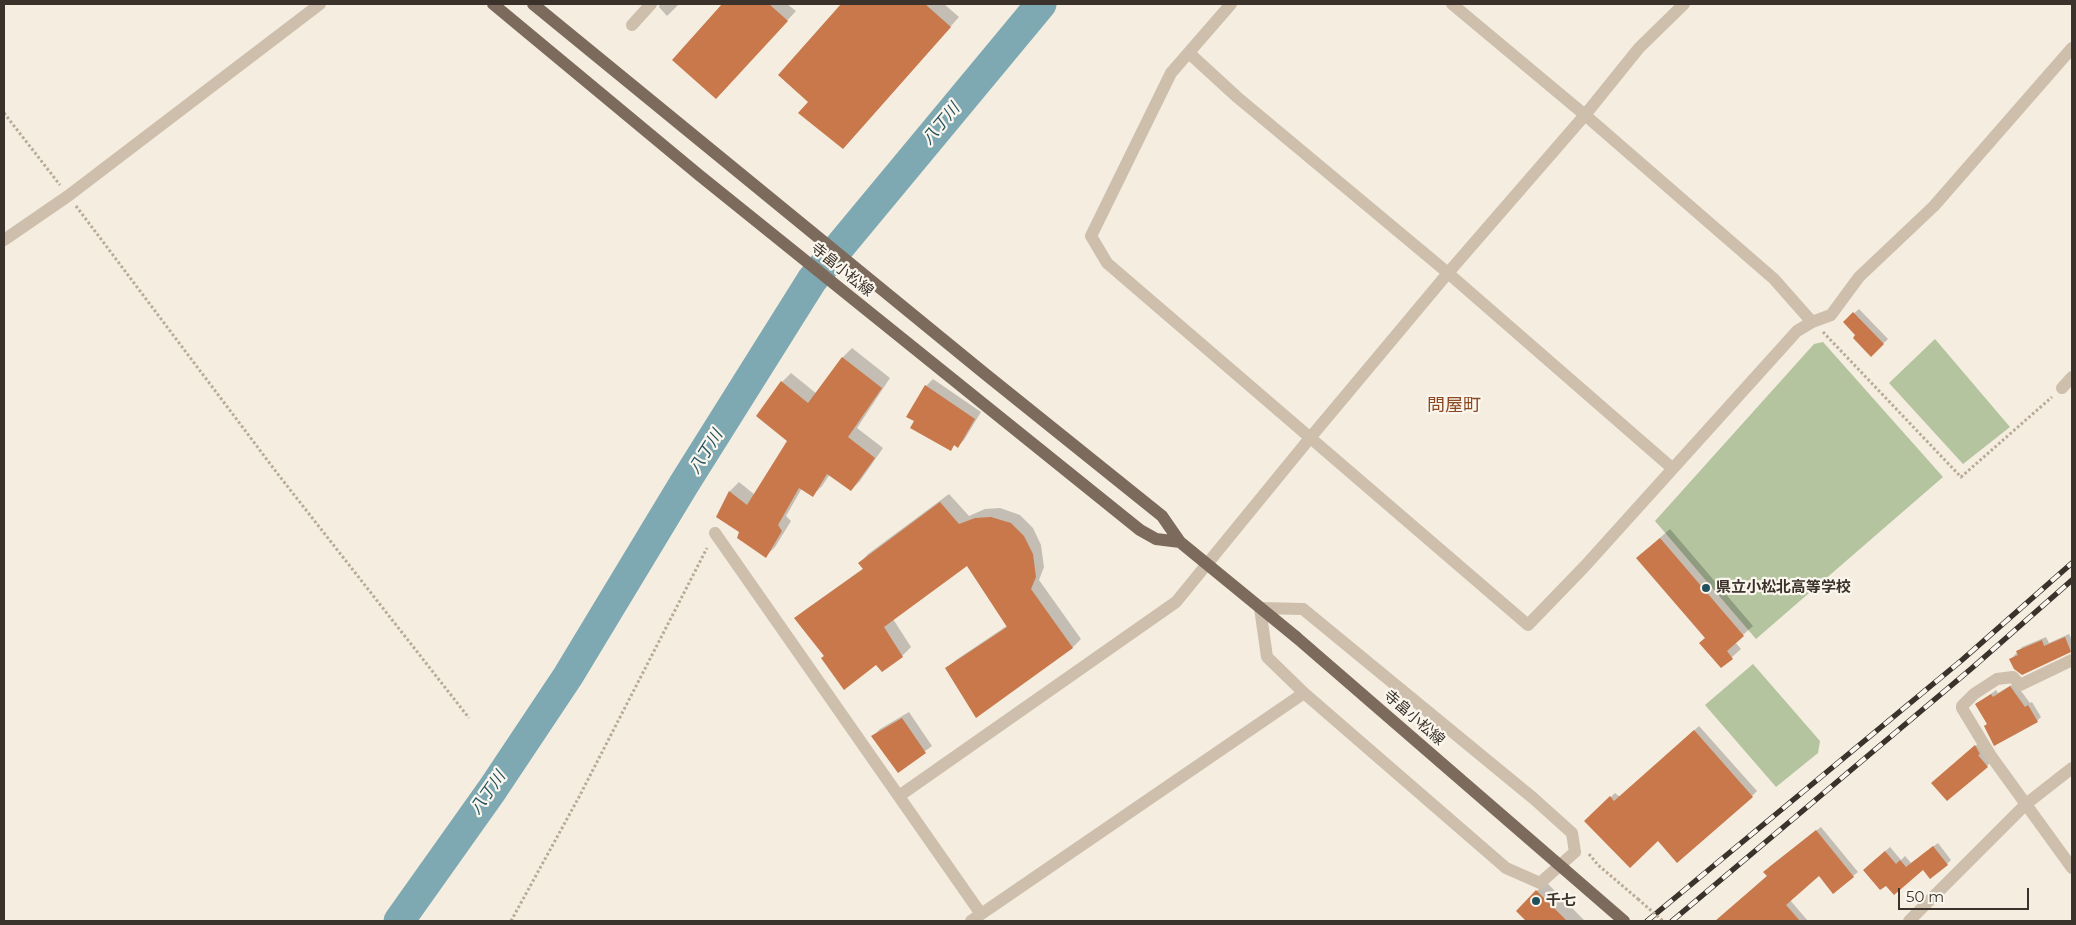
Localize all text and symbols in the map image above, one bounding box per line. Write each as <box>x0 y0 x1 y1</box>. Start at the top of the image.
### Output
water label: 八丁川 <box>918 99 964 149</box>
street label: 寺畠小松線 <box>807 239 877 301</box>
district label: 問屋町 <box>1427 395 1481 417</box>
water label: 八丁川 <box>685 427 727 477</box>
place label: 県立小松北高等学校 <box>1716 579 1851 597</box>
marker: 県立小松北高等学校 <box>1700 582 1712 594</box>
street label: 寺畠小松線 <box>1380 687 1448 749</box>
water label: 八丁川 <box>466 768 510 818</box>
scale bar <box>1901 878 2032 910</box>
text: 50 m <box>1906 887 1944 906</box>
place label: 千七 <box>1546 892 1576 910</box>
marker: 千七 <box>1530 895 1542 907</box>

